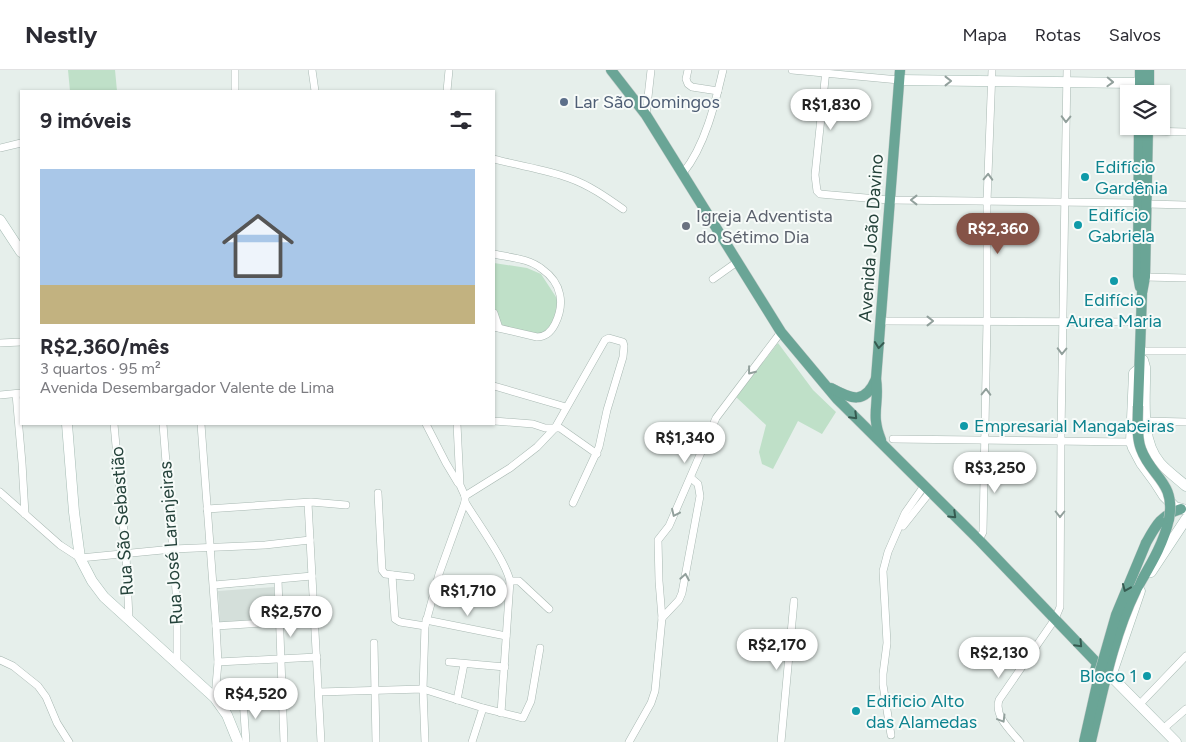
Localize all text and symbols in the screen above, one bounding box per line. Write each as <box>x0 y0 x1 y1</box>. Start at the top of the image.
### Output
text: Nestly <box>25 20 97 49</box>
text: Mapa <box>963 24 1007 46</box>
text: Rotas <box>1035 24 1081 46</box>
text: Salvos <box>1109 24 1161 46</box>
one-way arrow <box>944 75 952 86</box>
one-way arrow <box>1107 77 1115 88</box>
map controls <box>1120 85 1170 135</box>
button: layers <box>1120 85 1170 135</box>
pin: R$1,830 <box>785 88 877 131</box>
place label: Lar São Domingos <box>574 91 720 113</box>
text: R$1,830 <box>801 95 861 114</box>
marker: Lar São Domingos <box>558 96 570 108</box>
icon: filters <box>447 106 475 134</box>
text: 9 imóveis <box>40 108 131 133</box>
one-way arrow <box>1061 115 1071 123</box>
street label: Avenida João Davino <box>854 153 888 323</box>
place label: Edifício Gardênia <box>1095 156 1168 199</box>
marker: Edifício Gardênia <box>1079 171 1091 183</box>
one-way arrow <box>983 173 993 180</box>
one-way arrow <box>910 195 918 205</box>
icon: home <box>213 201 303 291</box>
place label: Edifício Gabriela <box>1088 204 1155 247</box>
place label: Igreja Adventista do Sétimo Dia <box>696 205 833 248</box>
pin: R$2,360 <box>952 212 1044 255</box>
text: R$2,360 <box>967 219 1029 238</box>
marker: Edifício Gabriela <box>1072 219 1084 231</box>
marker: Igreja Adventista do Sétimo Dia <box>680 220 692 232</box>
marker: Edifício Aurea Maria <box>1108 275 1120 287</box>
place label: Edifício Aurea Maria <box>1066 289 1162 332</box>
one-way arrow <box>927 316 935 326</box>
text: R$2,360/mês <box>40 334 169 359</box>
one-way arrow <box>874 342 885 350</box>
one-way arrow <box>1057 348 1067 355</box>
text: 3 quartos · 95 m² <box>40 359 161 378</box>
one-way arrow <box>748 365 757 375</box>
text: Avenida Desembargador Valente de Lima <box>40 378 334 397</box>
one-way arrow <box>981 388 991 396</box>
one-way arrow <box>848 410 857 419</box>
place label: Empresarial Mangabeiras <box>974 415 1174 437</box>
marker: Empresarial Mangabeiras <box>958 420 970 432</box>
pin: R$1,340 <box>639 422 731 464</box>
text: R$1,340 <box>655 428 715 447</box>
street label: Rua São Sebastião <box>106 446 138 596</box>
pin: R$3,250 <box>949 452 1041 494</box>
text: R$3,250 <box>964 458 1026 477</box>
street label: Rua José Laranjeiras <box>154 461 188 625</box>
one-way arrow <box>671 508 681 517</box>
one-way arrow <box>948 509 957 518</box>
one-way arrow <box>1055 510 1065 518</box>
one-way arrow <box>680 573 690 581</box>
pin: R$1,710 <box>422 574 514 617</box>
text: R$1,710 <box>440 581 496 600</box>
one-way arrow <box>1122 583 1133 592</box>
pin: R$2,570 <box>245 596 337 638</box>
text: R$2,570 <box>260 602 322 621</box>
pin: R$2,170 <box>731 628 823 671</box>
text: R$2,170 <box>748 635 806 654</box>
pin: R$2,130 <box>953 636 1045 679</box>
one-way arrow <box>1073 638 1082 647</box>
text: R$2,130 <box>970 643 1028 662</box>
place label: Bloco 1 <box>1080 665 1137 687</box>
marker: Bloco 1 <box>1141 670 1153 682</box>
pin: R$4,520 <box>210 678 302 720</box>
text: R$4,520 <box>225 684 287 703</box>
place label: Edificio Alto das Alamedas <box>866 690 977 733</box>
marker: Edificio Alto das Alamedas <box>850 705 862 717</box>
one-way arrow <box>996 713 1006 722</box>

